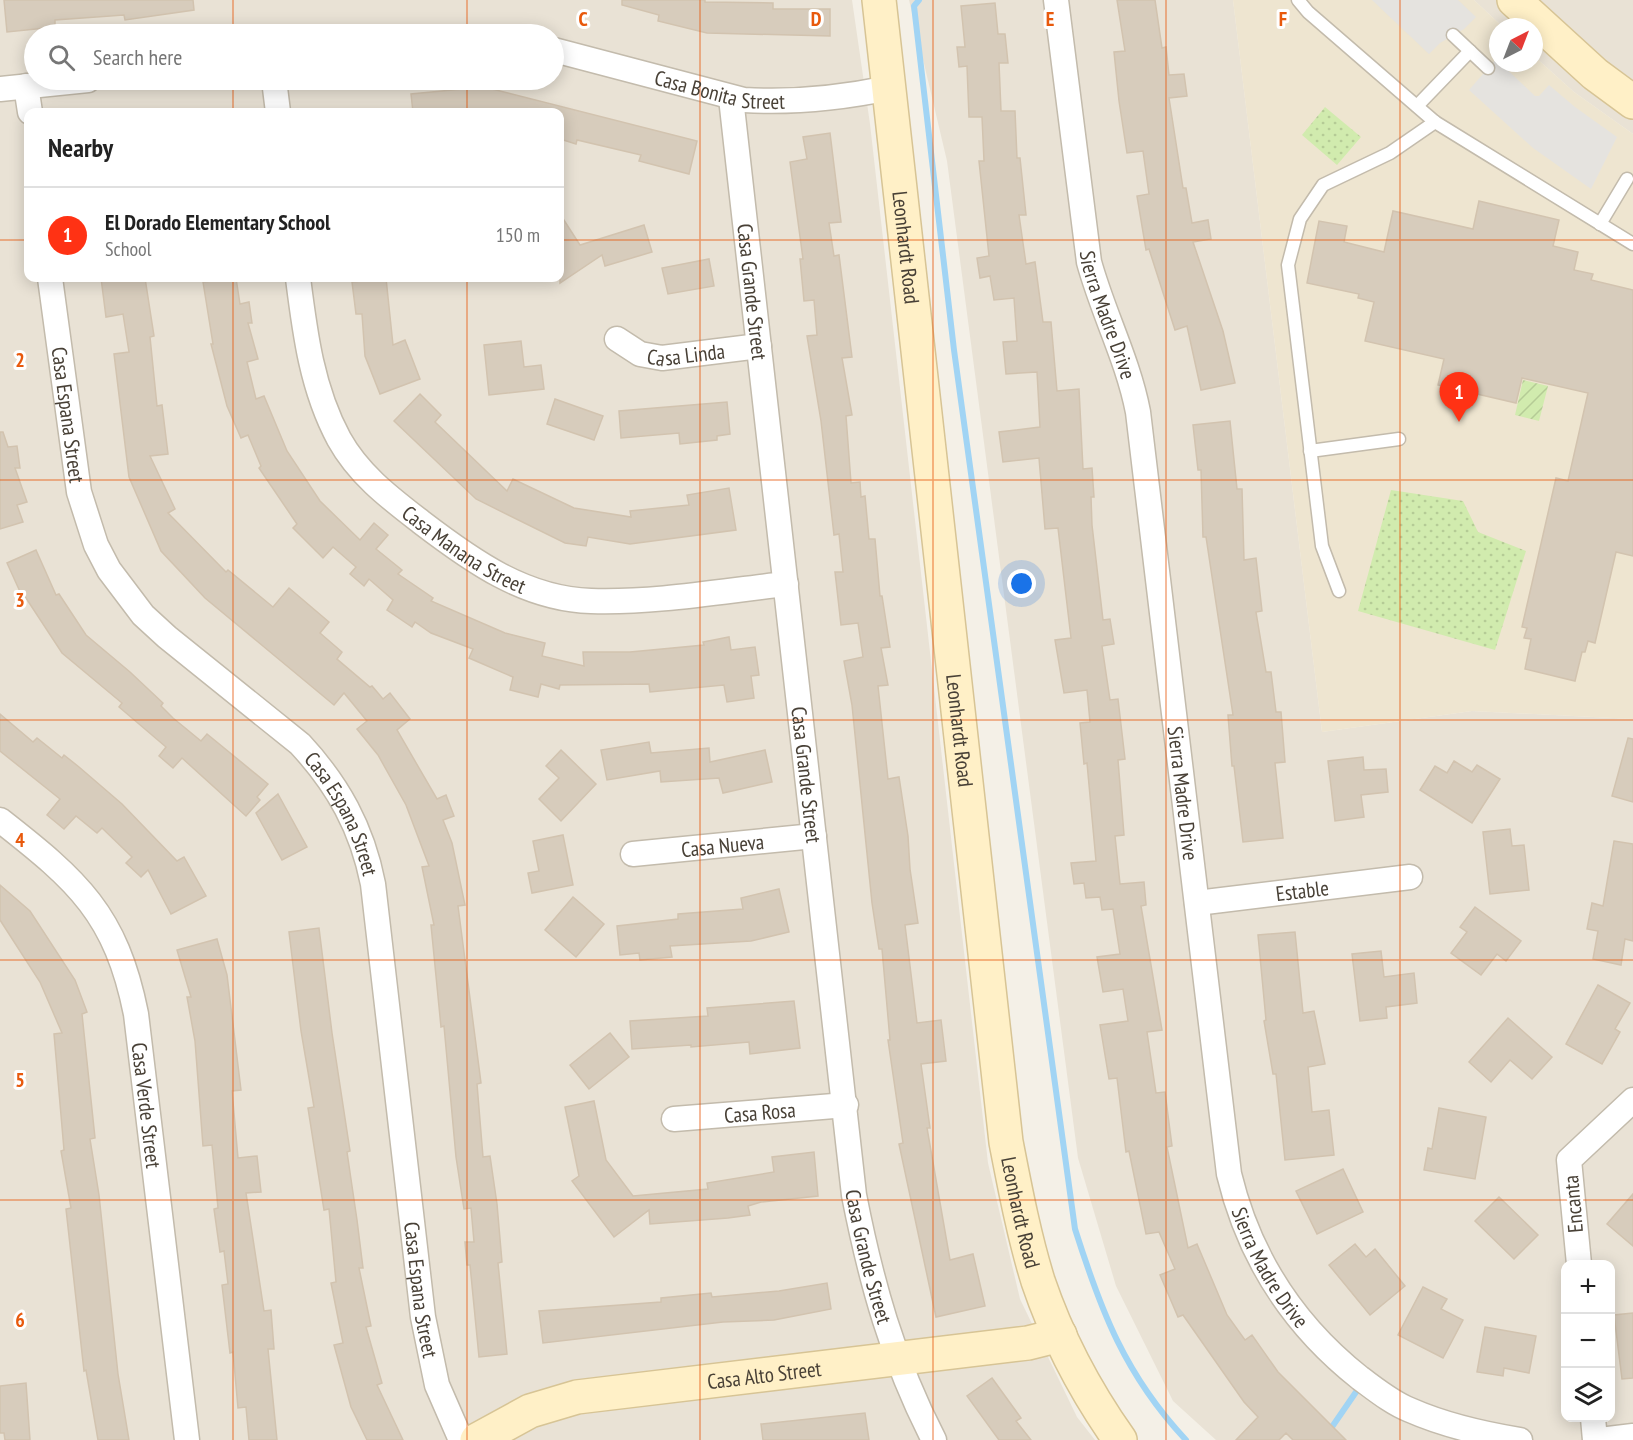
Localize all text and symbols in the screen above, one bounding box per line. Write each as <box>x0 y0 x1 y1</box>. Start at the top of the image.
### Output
text: C <box>578 6 588 32</box>
text: D <box>811 6 822 32</box>
text: E <box>1046 6 1054 32</box>
text: F <box>1279 6 1287 32</box>
north arrow <box>1489 18 1543 72</box>
search box <box>24 24 564 90</box>
icon: search <box>45 41 78 74</box>
text: Search here <box>93 43 182 71</box>
street label: Casa Bonita Street <box>652 64 785 114</box>
text: Nearby <box>48 131 113 164</box>
street label: Leonhardt Road <box>887 190 926 305</box>
text: El Dorado Elementary School <box>105 208 330 236</box>
text: 1 <box>63 222 72 248</box>
text: 150 m <box>496 222 540 248</box>
street label: Casa Grande Street <box>732 222 774 362</box>
text: School <box>105 236 151 262</box>
street label: Sierra Madre Drive <box>1074 249 1142 382</box>
street label: Casa Linda <box>645 337 726 372</box>
street label: Casa Espana Street <box>46 345 91 485</box>
text: 2 <box>15 347 25 373</box>
pin: 1 <box>1440 372 1478 422</box>
street label: Casa Manana Street <box>397 499 530 599</box>
your location <box>1007 569 1036 598</box>
text: 3 <box>15 587 25 613</box>
street label: Leonhardt Road <box>941 673 980 788</box>
street label: Casa Grande Street <box>786 705 828 845</box>
street label: Sierra Madre Drive <box>1162 725 1205 862</box>
street label: Casa Espana Street <box>299 746 384 878</box>
text: 4 <box>15 827 25 853</box>
street label: Casa Nueva <box>680 828 765 863</box>
street label: Estable <box>1274 874 1330 907</box>
street label: Casa Verde Street <box>126 1041 168 1170</box>
text: 5 <box>15 1067 25 1093</box>
street label: Casa Rosa <box>723 1096 796 1128</box>
street label: Leonhardt Road <box>996 1154 1047 1271</box>
street label: Encanta <box>1557 1174 1589 1234</box>
street label: Casa Grande Street <box>840 1188 899 1327</box>
street label: Sierra Madre Drive <box>1226 1203 1315 1333</box>
street label: Casa Espana Street <box>399 1220 445 1360</box>
map controls <box>1561 1260 1615 1422</box>
button: + <box>1561 1260 1615 1314</box>
text: 6 <box>15 1307 25 1333</box>
button: − <box>1561 1314 1615 1368</box>
street label: Casa Alto Street <box>706 1354 823 1395</box>
button: layers <box>1561 1368 1615 1422</box>

